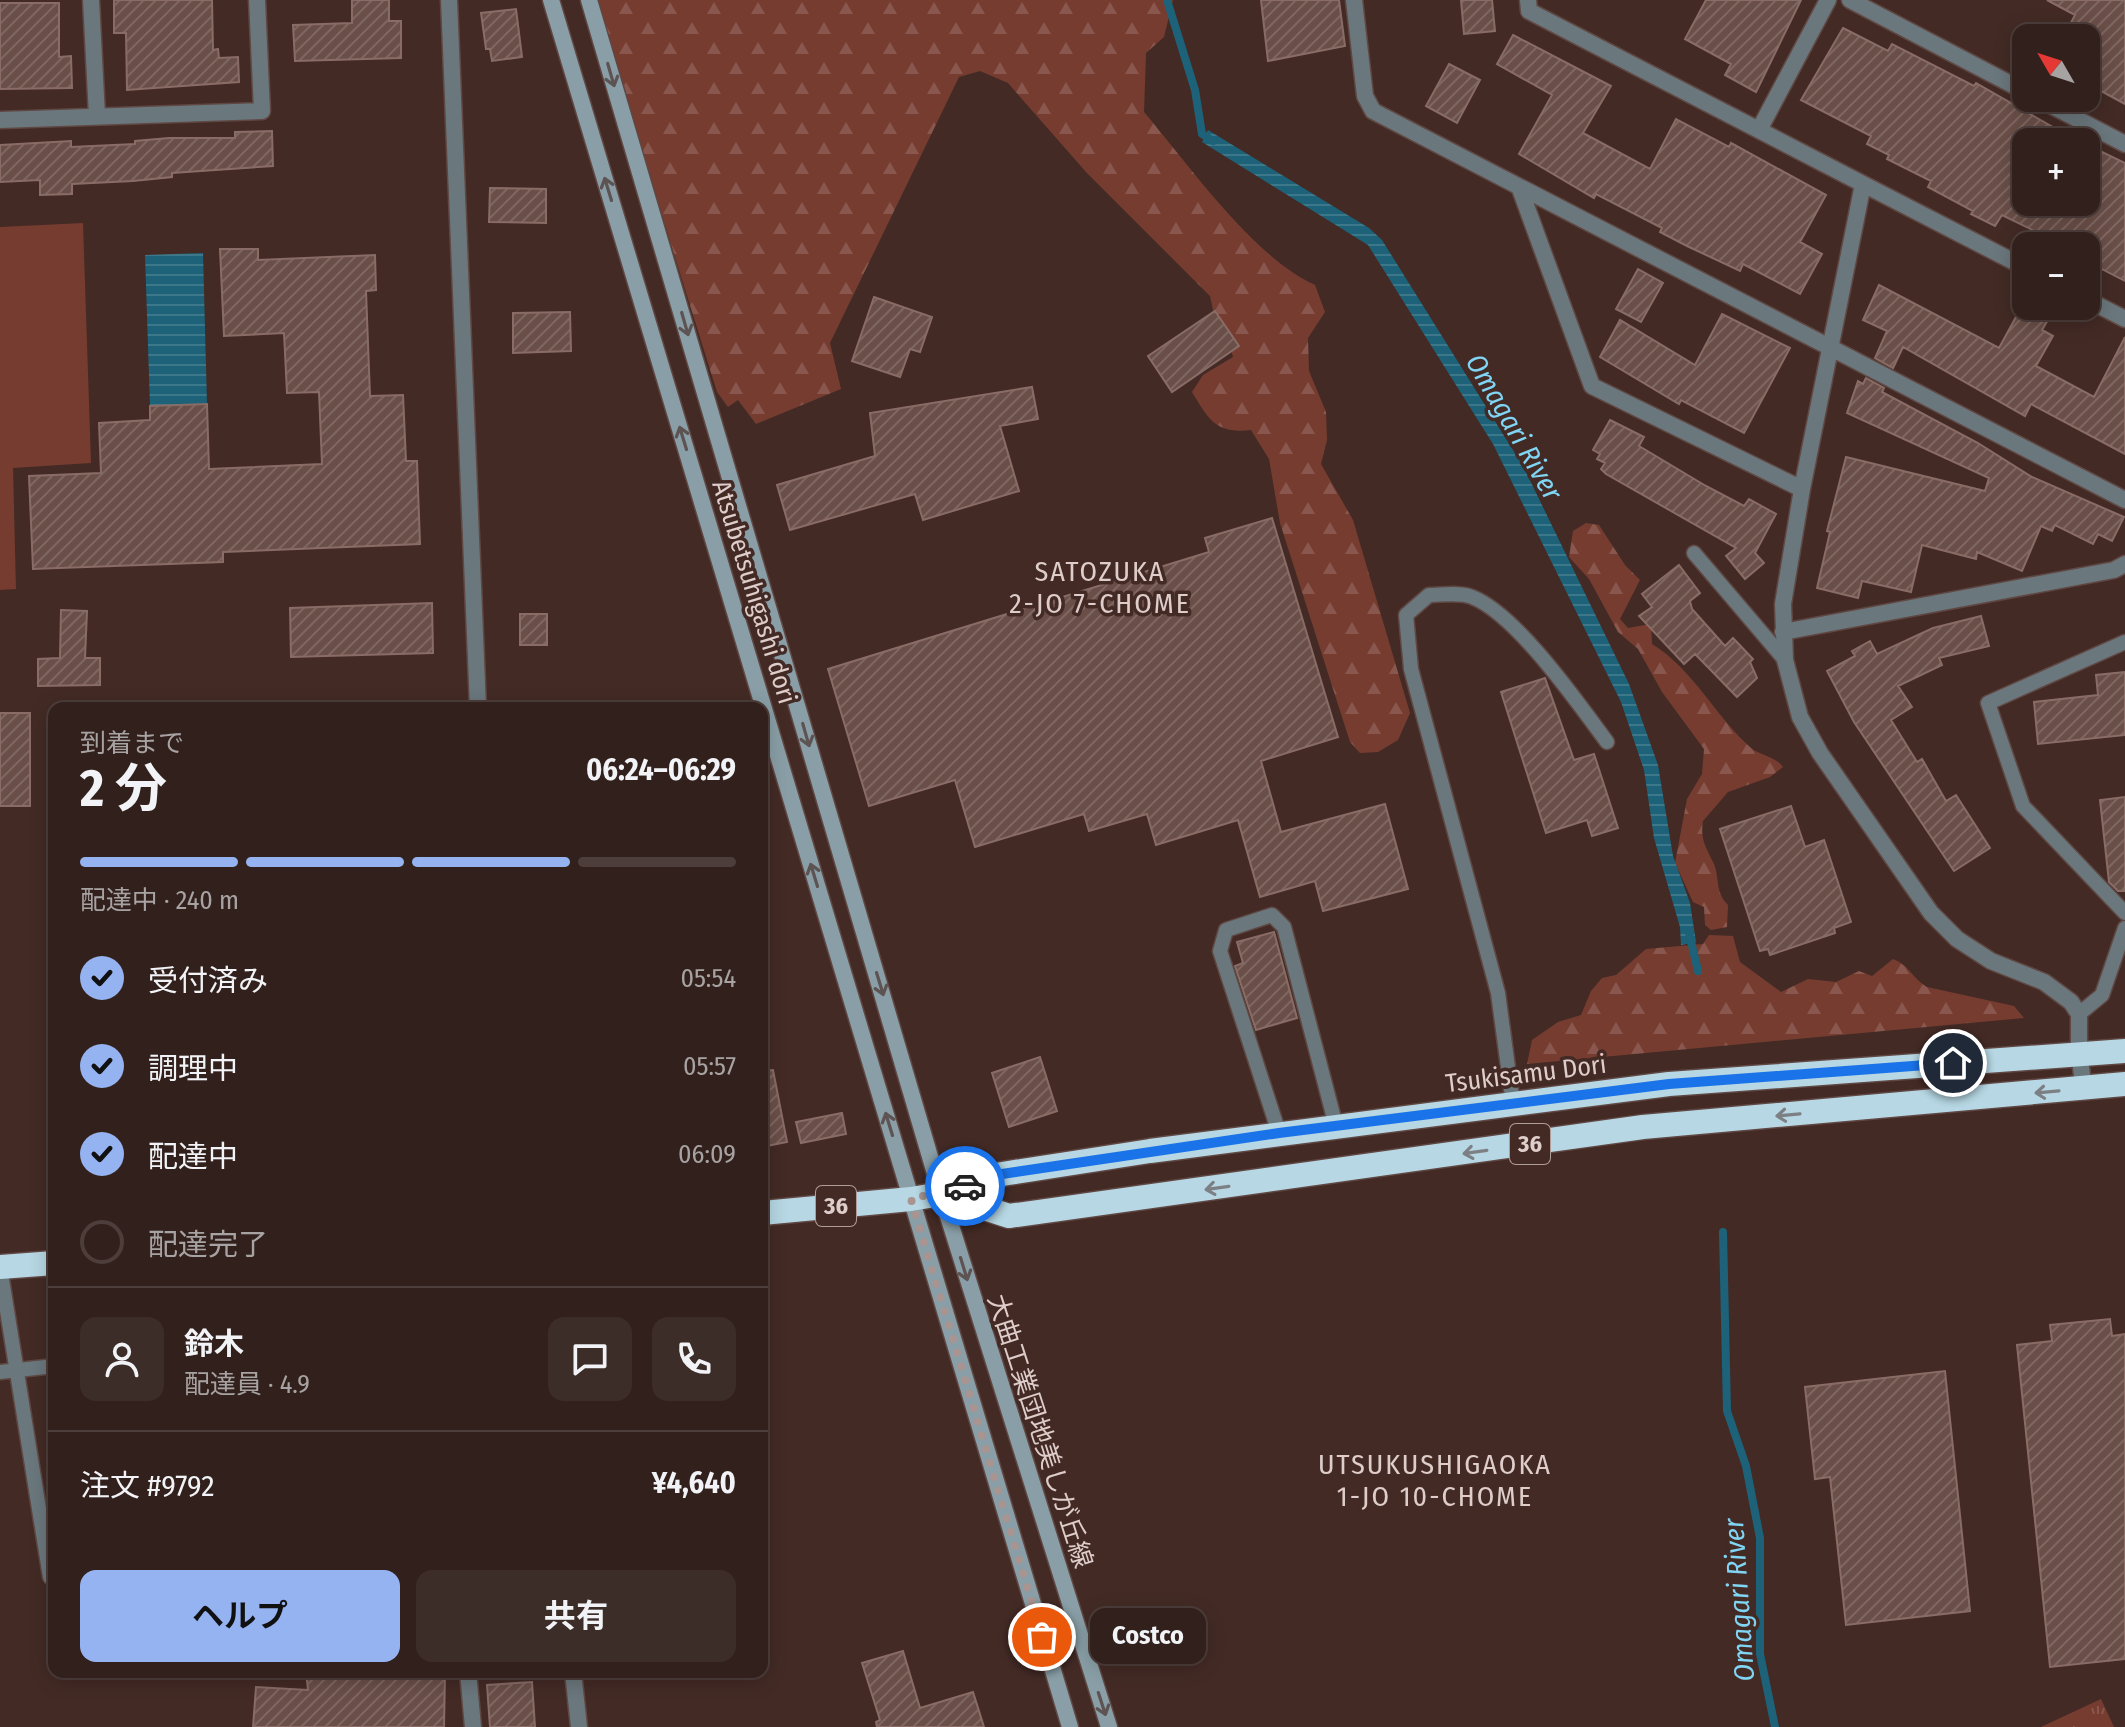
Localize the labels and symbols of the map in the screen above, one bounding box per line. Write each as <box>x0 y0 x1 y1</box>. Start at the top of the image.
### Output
north arrow <box>2012 24 2100 112</box>
one-way arrow <box>605 61 620 87</box>
one-way arrow <box>600 177 615 203</box>
one-way arrow <box>678 311 693 337</box>
water label: Omagari River <box>1459 348 1570 507</box>
one-way arrow <box>675 426 690 452</box>
street label: Atsubetsuhigashi dori <box>705 477 803 707</box>
district label: SATOZUKA 2-JO 7-CHOME <box>1009 555 1191 620</box>
one-way arrow <box>799 721 814 747</box>
one-way arrow <box>806 863 820 888</box>
one-way arrow <box>873 970 888 996</box>
pin <box>1919 1029 1987 1097</box>
street label: Tsukisamu Dori <box>1444 1049 1608 1099</box>
one-way arrow <box>2034 1085 2061 1100</box>
one-way arrow <box>1775 1107 1802 1122</box>
one-way arrow <box>881 1112 895 1137</box>
road number: 36 <box>1510 1124 1550 1164</box>
one-way arrow <box>1463 1145 1488 1160</box>
courier <box>925 1146 1005 1226</box>
one-way arrow <box>1205 1181 1230 1196</box>
road number: 36 <box>816 1186 856 1226</box>
one-way arrow <box>957 1255 972 1281</box>
street label: 大曲工業団地美しが丘線 <box>981 1290 1099 1572</box>
district label: UTSUKUSHIGAOKA 1-JO 10-CHOME <box>1318 1448 1552 1513</box>
water label: Omagari River <box>1717 1516 1761 1683</box>
pin <box>1008 1603 1076 1671</box>
callout: Costco <box>1090 1609 1206 1665</box>
one-way arrow <box>1095 1691 1110 1716</box>

